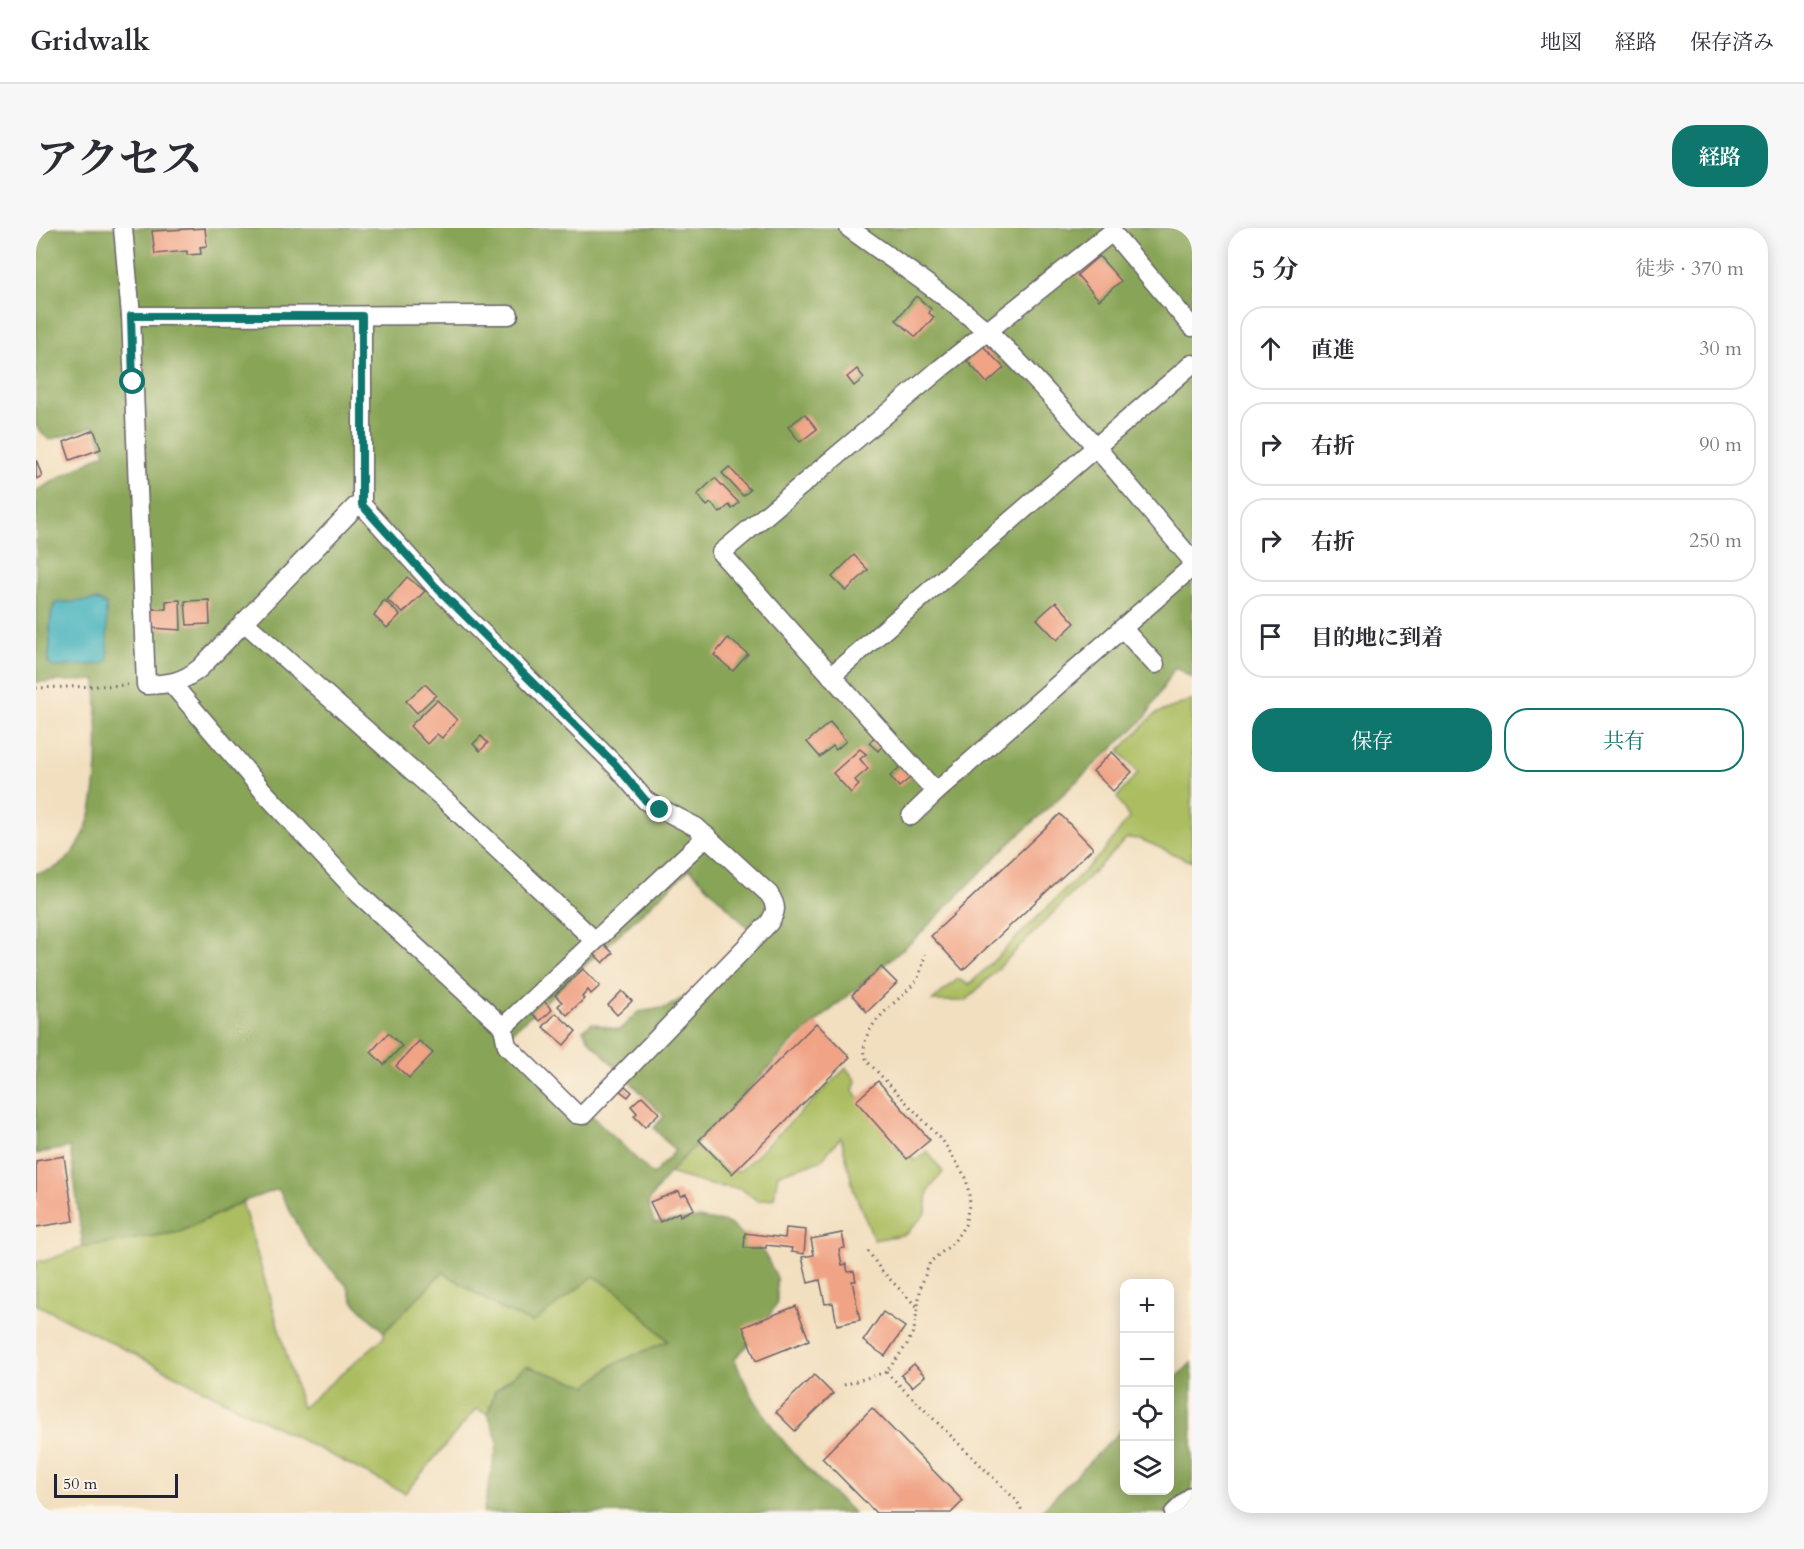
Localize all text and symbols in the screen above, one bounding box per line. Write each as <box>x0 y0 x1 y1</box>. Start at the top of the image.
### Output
text: Gridwalk <box>30 22 150 60</box>
text: 地図 <box>1540 28 1582 57</box>
text: 経路 <box>1615 28 1657 57</box>
text: 保存済み <box>1690 28 1774 57</box>
button: 経路 <box>1672 125 1768 187</box>
text: アクセス <box>36 131 203 188</box>
text: 5 分 <box>1252 252 1298 287</box>
text: 徒歩 · 370 m <box>1635 255 1744 282</box>
icon: ahead <box>1254 332 1287 365</box>
text: 直進 <box>1311 335 1355 365</box>
text: 30 m <box>1699 335 1742 362</box>
route start <box>119 368 145 394</box>
icon: right <box>1254 428 1287 461</box>
text: 右折 <box>1311 431 1355 461</box>
text: 90 m <box>1699 431 1742 458</box>
icon: right <box>1254 524 1287 557</box>
text: 右折 <box>1311 527 1355 557</box>
text: 250 m <box>1689 527 1742 554</box>
icon: arrive <box>1254 620 1287 653</box>
text: 目的地に到着 <box>1311 623 1443 653</box>
button: 保存 <box>1252 708 1492 772</box>
button: 共有 <box>1504 708 1744 772</box>
route end <box>646 796 672 822</box>
map controls <box>1120 1279 1174 1495</box>
button: + <box>1120 1279 1174 1333</box>
button: − <box>1120 1333 1174 1387</box>
button: locate <box>1120 1387 1174 1441</box>
button: layers <box>1120 1441 1174 1495</box>
scale bar <box>54 1471 178 1498</box>
text: 50 m <box>63 1473 97 1495</box>

